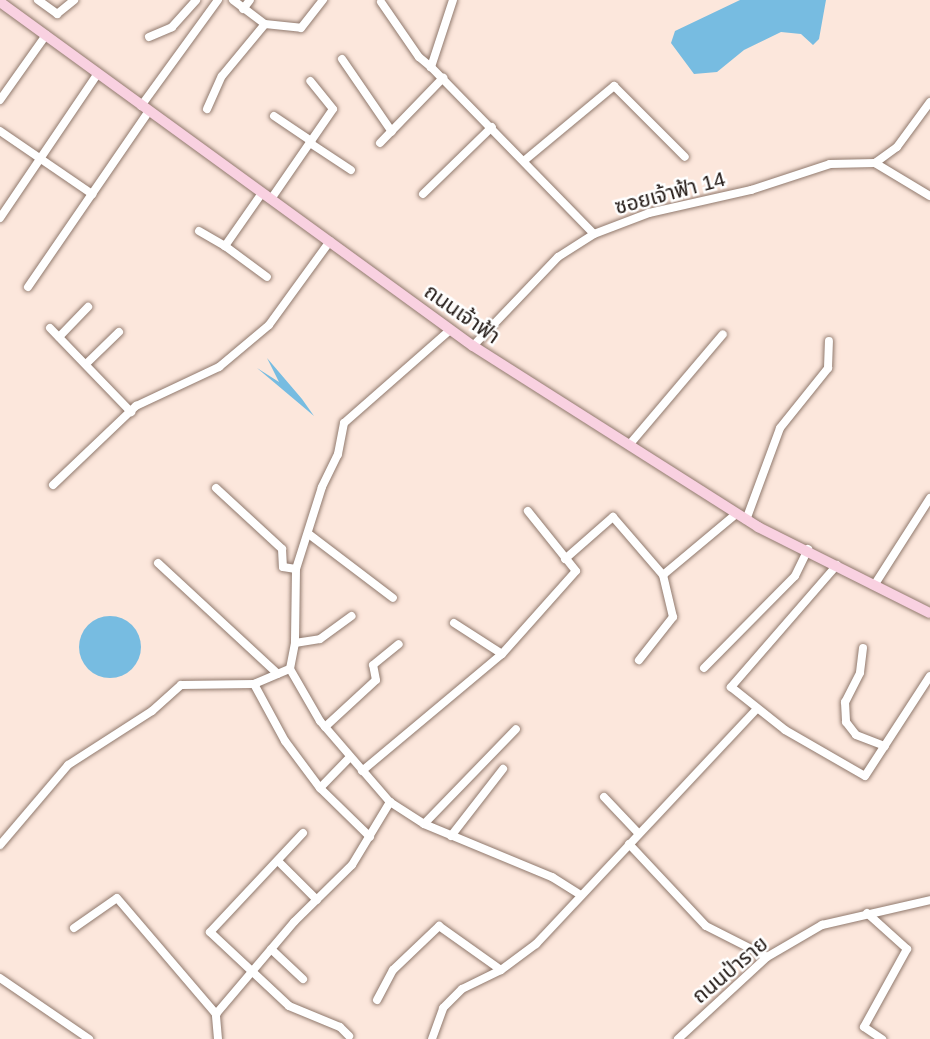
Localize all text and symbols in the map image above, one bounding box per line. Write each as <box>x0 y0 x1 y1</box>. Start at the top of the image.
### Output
street label: ซอยเจ้าฟ้า 14 <box>612 166 728 220</box>
street label: ถนนเจ้าฟ้า <box>419 279 505 349</box>
street label: ถนนป่าราย <box>687 931 773 1009</box>

